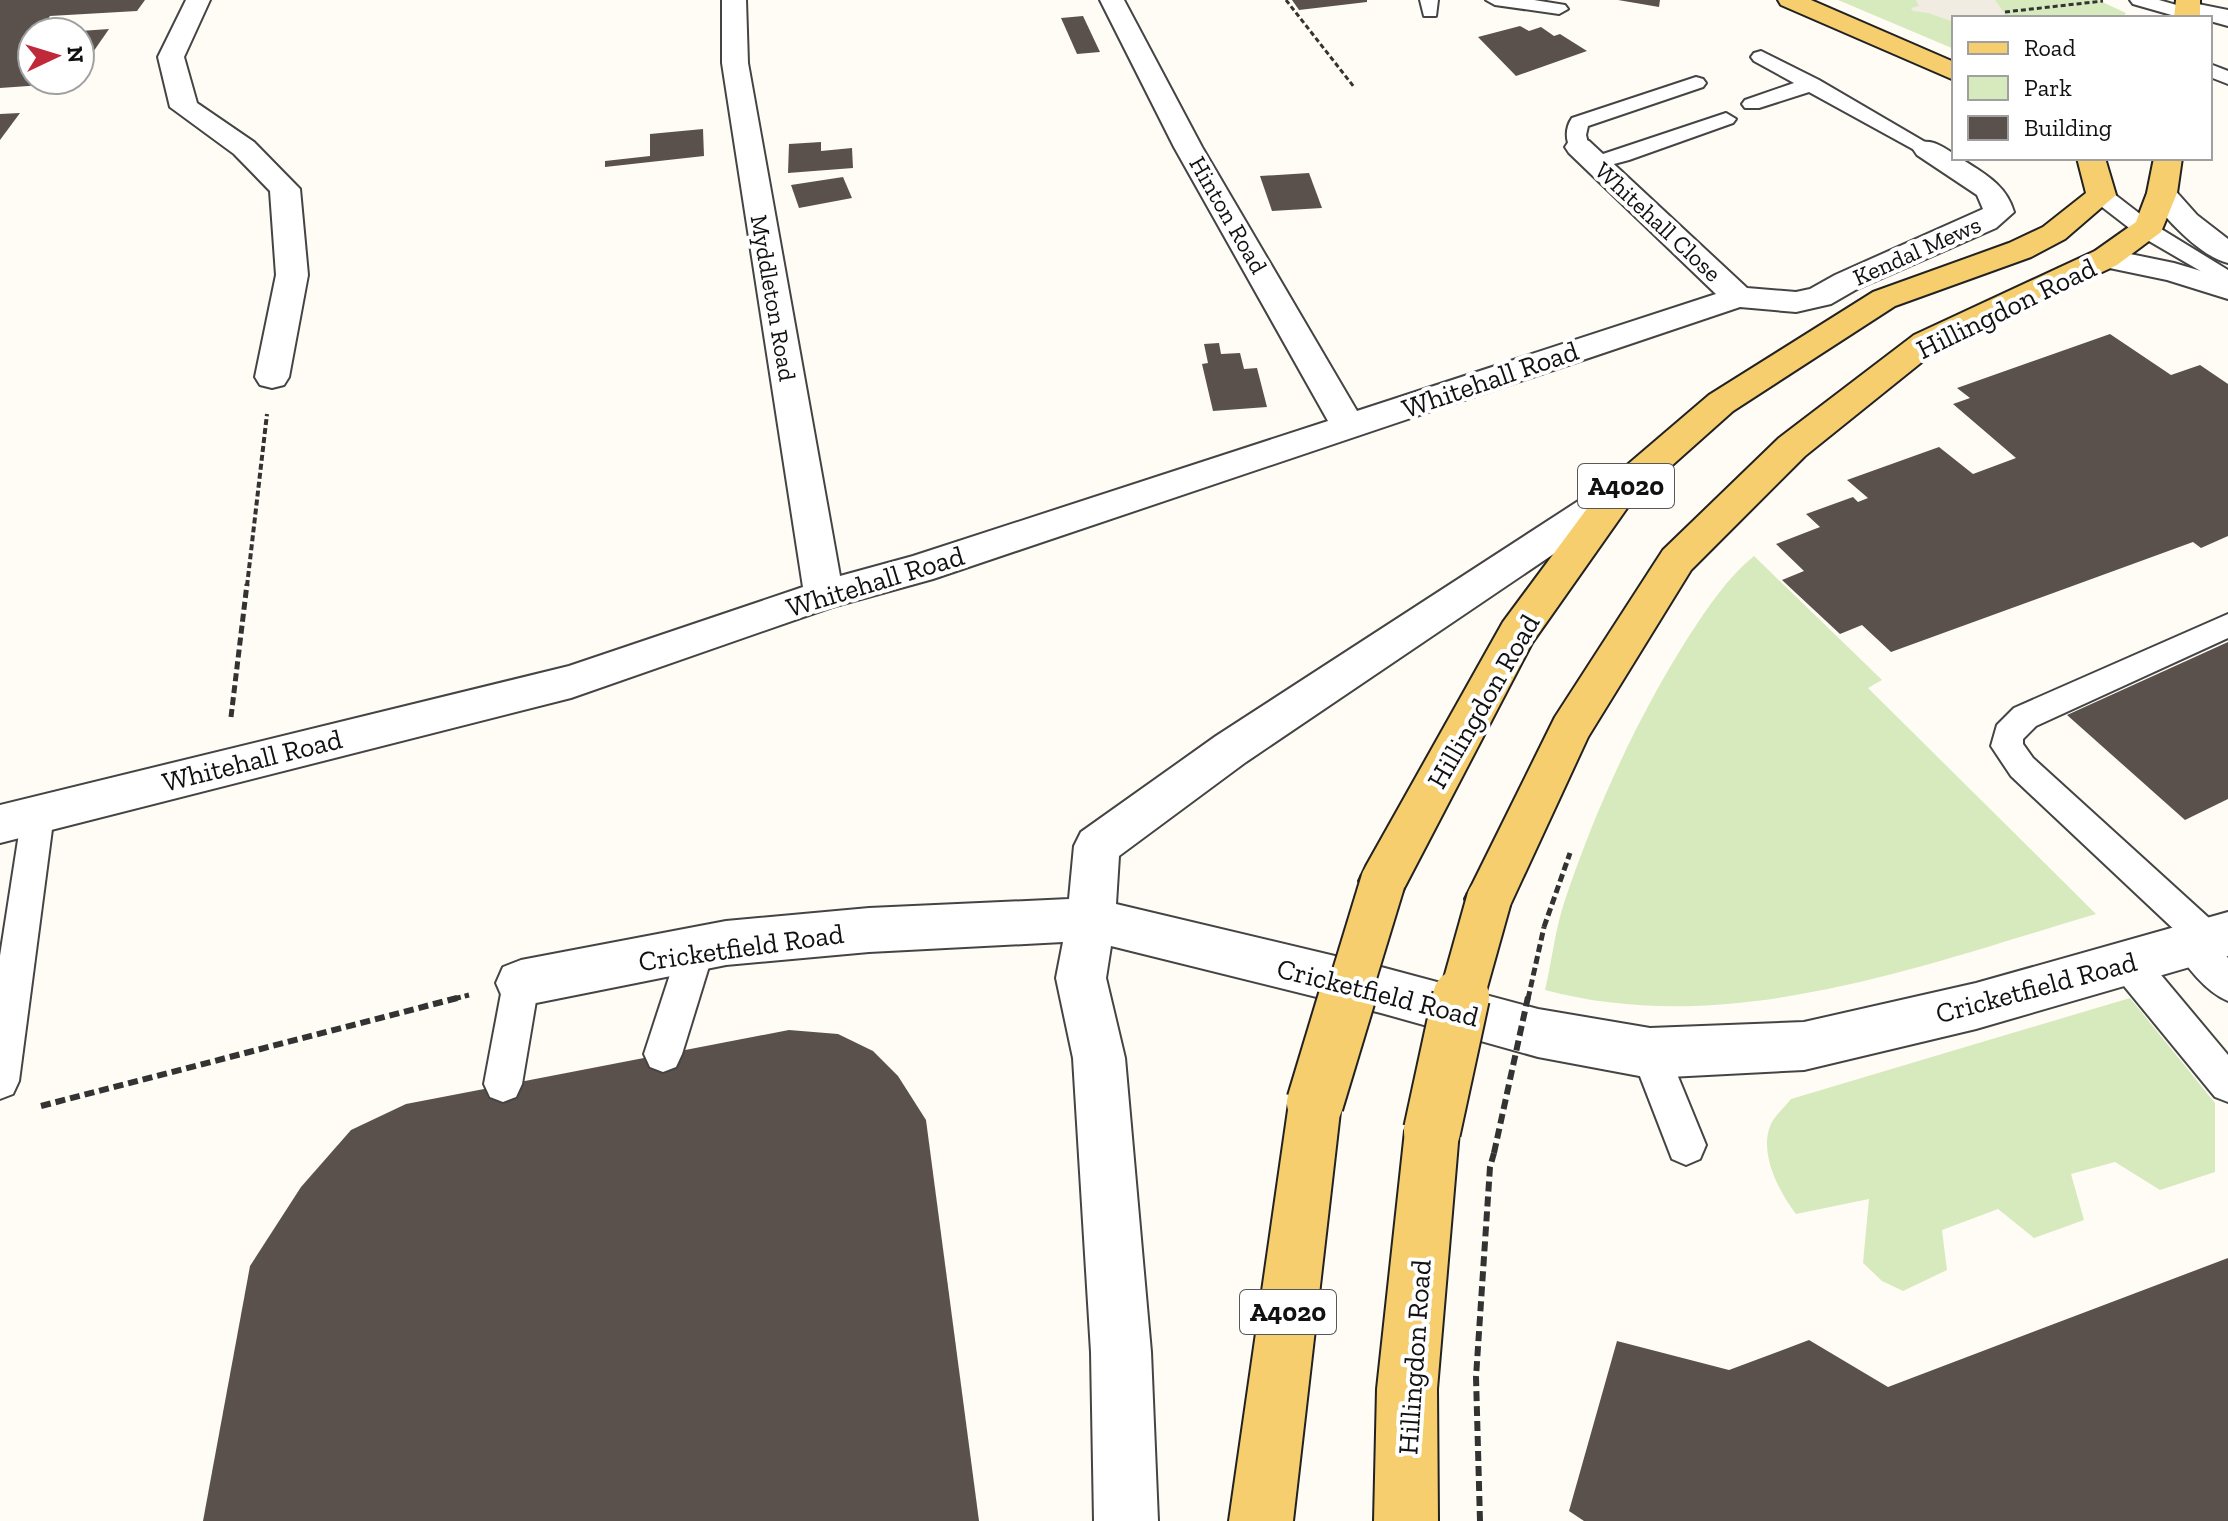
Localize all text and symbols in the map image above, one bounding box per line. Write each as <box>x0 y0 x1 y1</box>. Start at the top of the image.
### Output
north arrow <box>16 16 96 96</box>
legend <box>1952 16 2212 160</box>
text: Road <box>2024 33 2076 62</box>
text: N <box>61 45 90 64</box>
text: Park <box>2024 73 2072 102</box>
text: Building <box>2024 113 2112 142</box>
street label: Hinton Road <box>1183 151 1274 279</box>
street label: Whitehall Close <box>1589 156 1727 287</box>
street label: Kendal Mews <box>1848 209 1985 292</box>
street label: Myddleton Road <box>745 213 802 383</box>
street label: Hillingdon Road <box>1911 251 2101 366</box>
street label: Whitehall Road <box>1398 334 1582 425</box>
road number: A4020 <box>1578 464 1674 508</box>
street label: Whitehall Road <box>782 539 968 624</box>
street label: Hillingdon Road <box>1420 608 1547 794</box>
street label: Whitehall Road <box>159 722 345 799</box>
street label: Cricketfield Road <box>636 917 846 978</box>
street label: Cricketfield Road <box>1932 945 2140 1030</box>
street label: Cricketfield Road <box>1274 951 1482 1034</box>
street label: Hillingdon Road <box>1391 1258 1438 1456</box>
road number: A4020 <box>1240 1290 1336 1334</box>

